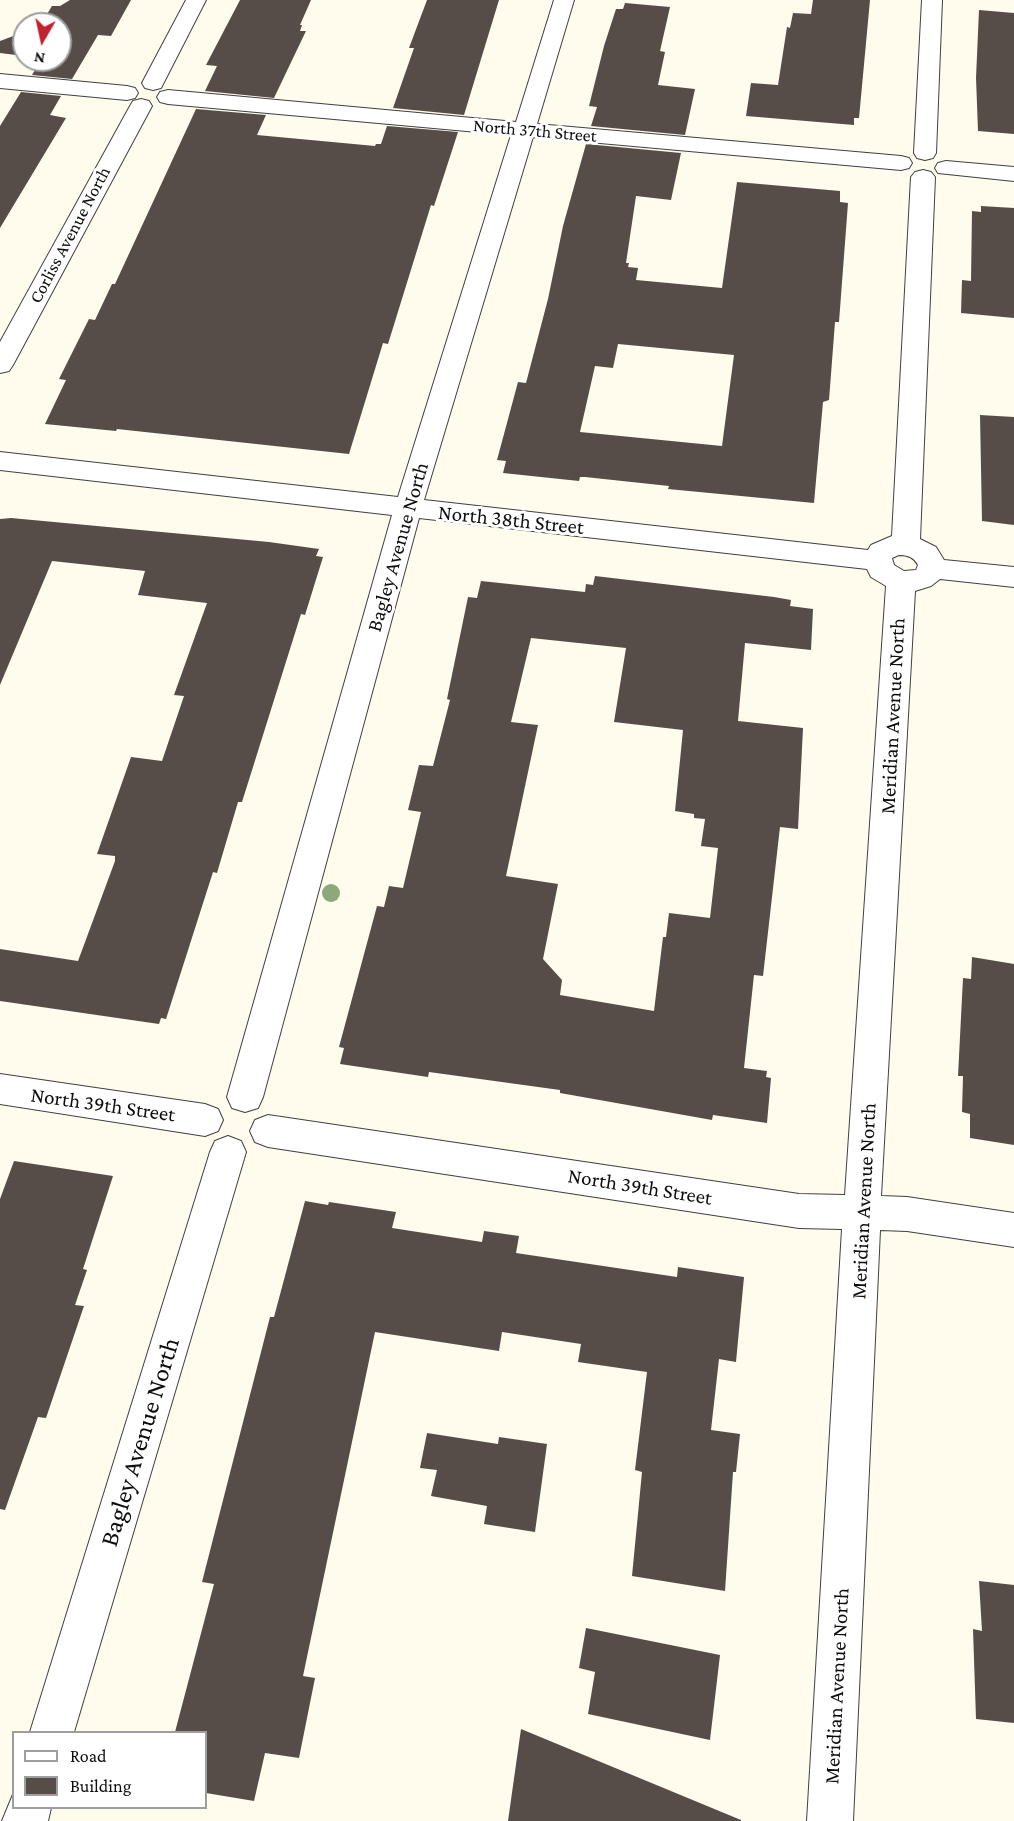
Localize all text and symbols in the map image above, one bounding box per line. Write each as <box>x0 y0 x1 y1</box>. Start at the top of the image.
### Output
north arrow <box>12 12 72 72</box>
text: N <box>33 49 46 68</box>
street label: North 37th Street <box>472 115 598 147</box>
street label: Corliss Avenue North <box>25 163 115 307</box>
street label: Bagley Avenue North <box>362 459 434 635</box>
street label: North 38th Street <box>437 500 585 540</box>
street label: Meridian Avenue North <box>875 617 911 815</box>
street label: North 39th Street <box>29 1082 177 1128</box>
street label: Meridian Avenue North <box>846 1102 882 1300</box>
street label: North 39th Street <box>566 1163 714 1211</box>
street label: Bagley Avenue North <box>93 1334 187 1550</box>
street label: Meridian Avenue North <box>819 1587 855 1785</box>
legend <box>12 1731 207 1809</box>
text: Road <box>70 1746 107 1766</box>
text: Building <box>70 1776 131 1796</box>

